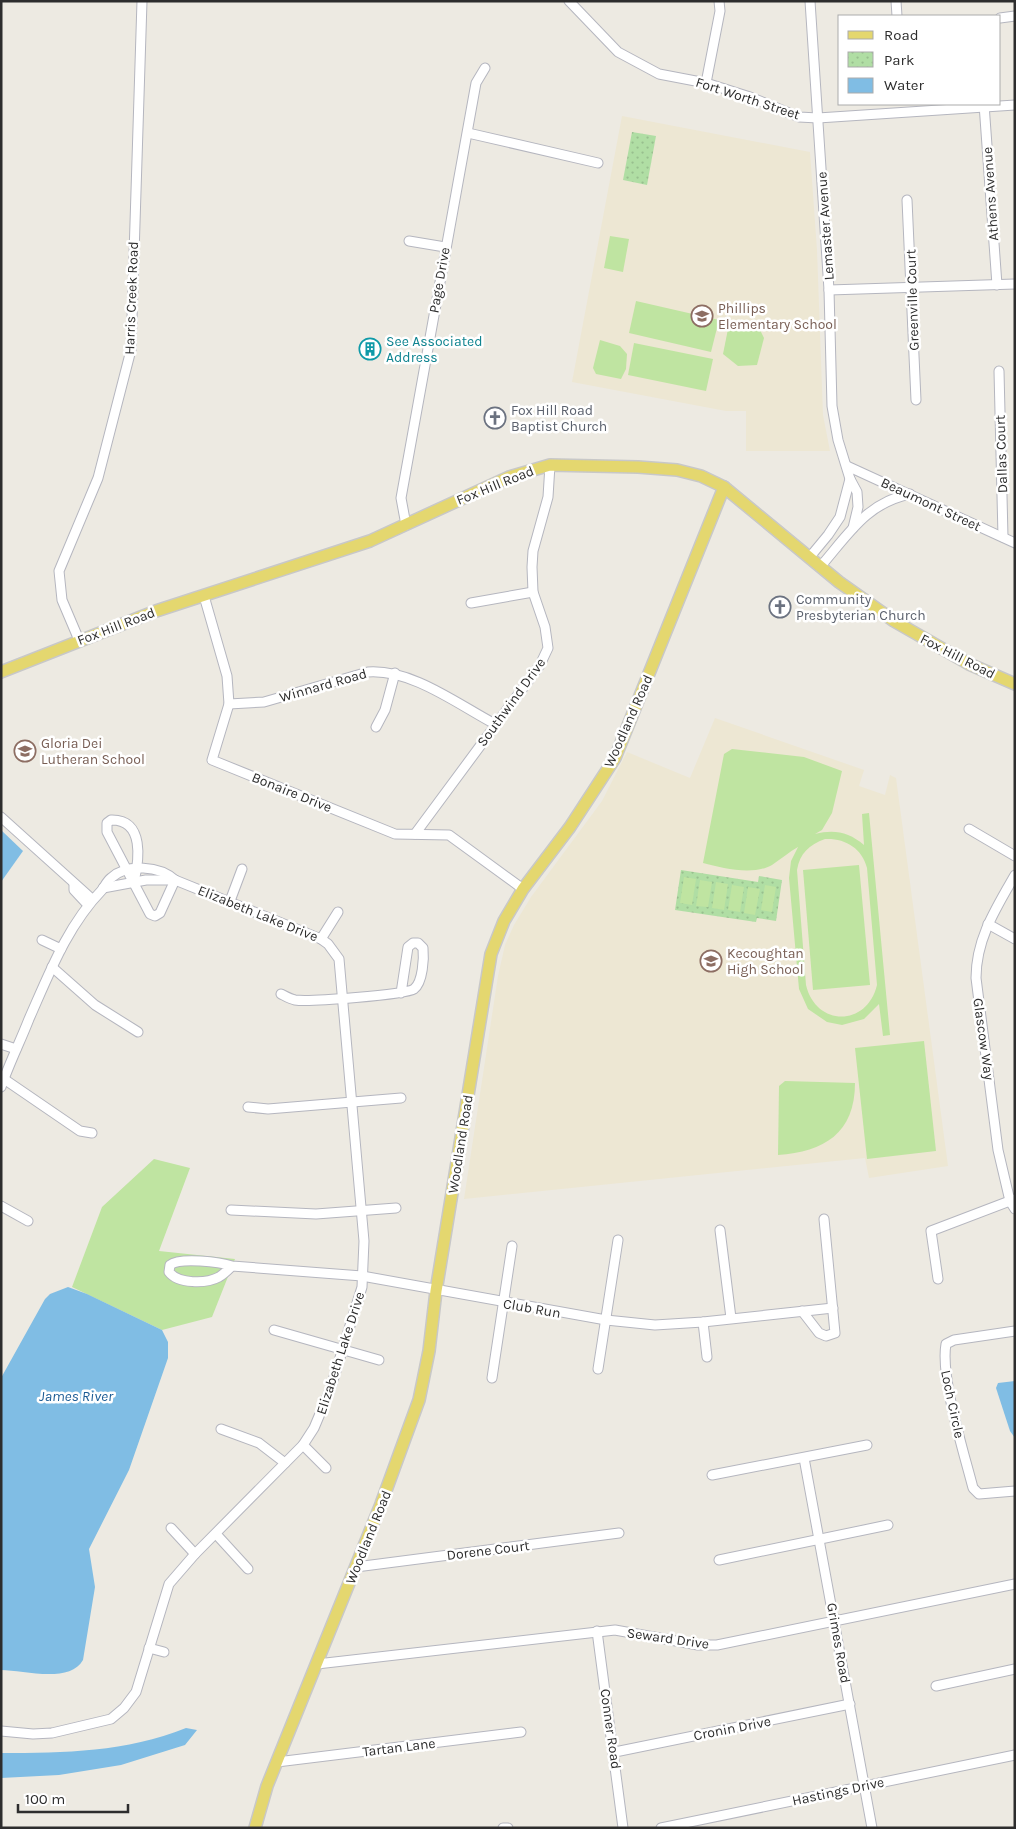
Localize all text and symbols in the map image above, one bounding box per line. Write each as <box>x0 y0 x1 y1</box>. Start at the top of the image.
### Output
legend <box>838 15 1001 105</box>
text: Road <box>884 26 919 44</box>
text: Park <box>884 51 914 69</box>
street label: Fort Worth Street <box>694 74 802 123</box>
text: Water <box>884 76 925 94</box>
street label: Athens Avenue <box>979 146 1002 242</box>
street label: Lemaster Avenue <box>813 171 838 281</box>
street label: Harris Creek Road <box>121 241 142 355</box>
street label: Page Drive <box>425 246 454 314</box>
street label: Greenville Court <box>902 249 923 351</box>
place label: Phillips Elementary School <box>718 300 837 333</box>
school or university icon: Phillips Elementary School <box>690 304 714 328</box>
place label: See Associated Address <box>386 333 482 366</box>
building icon: See Associated Address <box>358 337 382 361</box>
place label: Fox Hill Road Baptist Church <box>511 402 607 435</box>
church icon: Fox Hill Road Baptist Church <box>483 406 507 430</box>
street label: Dallas Court <box>992 415 1011 493</box>
street label: Fox Hill Road <box>454 462 536 509</box>
street label: Beaumont Street <box>878 474 983 535</box>
place label: Community Presbyterian Church <box>796 591 926 624</box>
church icon: Community Presbyterian Church <box>768 595 792 619</box>
street label: Fox Hill Road <box>75 604 158 649</box>
street label: Fox Hill Road <box>917 630 998 683</box>
street label: Southwind Drive <box>474 655 549 750</box>
street label: Winnard Road <box>277 665 369 706</box>
street label: Woodland Road <box>600 672 656 770</box>
place label: Gloria Dei Lutheran School <box>41 735 145 768</box>
school or university icon: Gloria Dei Lutheran School <box>13 739 37 763</box>
street label: Bonaire Drive <box>249 769 334 816</box>
street label: Elizabeth Lake Drive <box>195 882 320 945</box>
place label: Kecoughtan High School <box>727 945 804 978</box>
school or university icon: Kecoughtan High School <box>699 949 723 973</box>
street label: Glascow Way <box>969 997 998 1082</box>
street label: Woodland Road <box>444 1094 477 1195</box>
street label: Elizabeth Lake Drive <box>313 1290 368 1417</box>
street label: Club Run <box>502 1295 562 1322</box>
street label: Loch Circle <box>937 1368 968 1440</box>
water label: James River <box>39 1387 114 1405</box>
street label: Woodland Road <box>342 1488 395 1587</box>
street label: Dorene Court <box>446 1537 530 1564</box>
street label: Grimes Road <box>823 1602 854 1685</box>
street label: Seward Drive <box>626 1624 710 1653</box>
street label: Conner Road <box>596 1688 625 1770</box>
street label: Cronin Drive <box>692 1713 772 1744</box>
street label: Tartan Lane <box>362 1735 436 1760</box>
street label: Hastings Drive <box>791 1773 886 1810</box>
scale bar <box>18 1782 128 1814</box>
text: 100 m <box>25 1790 65 1808</box>

